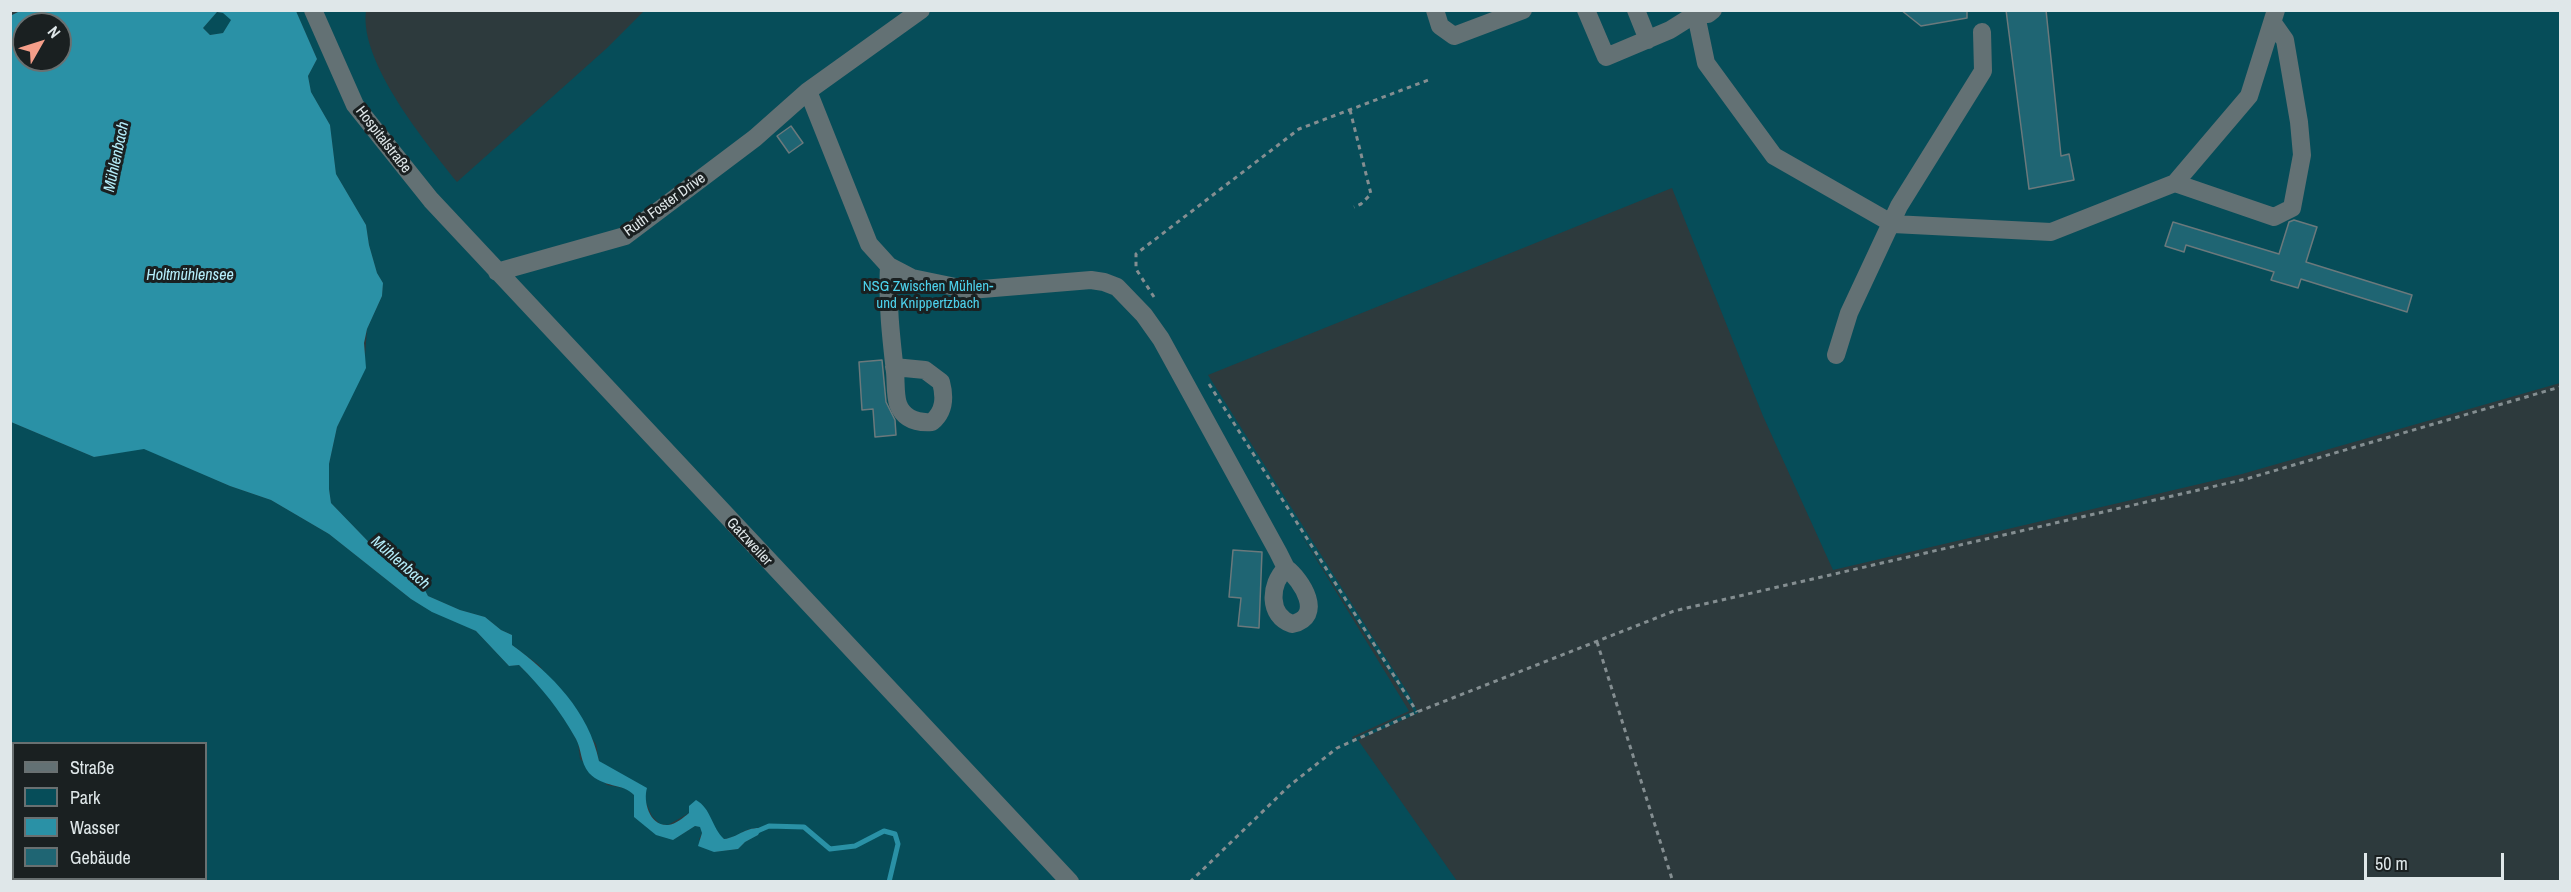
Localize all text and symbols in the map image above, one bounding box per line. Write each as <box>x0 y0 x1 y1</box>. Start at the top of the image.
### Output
north arrow <box>12 12 72 72</box>
text: N <box>43 21 66 43</box>
street label: Hospitalstraße <box>351 103 415 177</box>
water label: Mühlenbach <box>100 120 134 194</box>
street label: Ruth Foster Drive <box>621 169 709 241</box>
water label: Holtmühlensee <box>146 266 234 286</box>
park label: NSG Zwischen Mühlen- und Knippertzbach <box>863 278 993 313</box>
street label: Gatzweiler <box>722 514 776 570</box>
water label: Mühlenbach <box>367 532 433 594</box>
legend <box>12 742 207 880</box>
text: Straße <box>70 755 114 780</box>
text: Park <box>70 785 100 810</box>
text: Wasser <box>70 815 119 840</box>
scale bar <box>2367 841 2506 879</box>
text: Gebäude <box>70 845 131 870</box>
text: 50 m <box>2375 851 2408 876</box>

